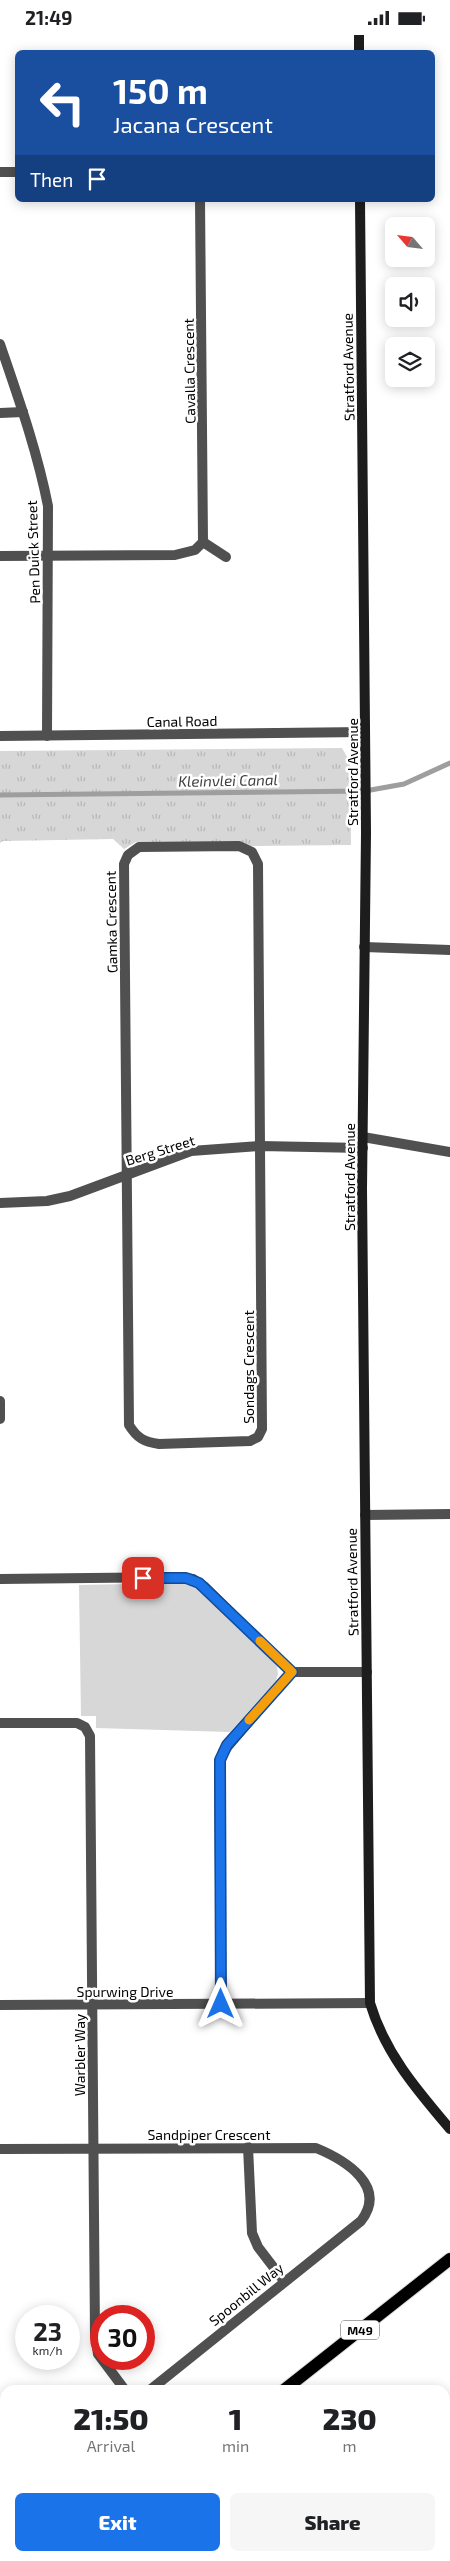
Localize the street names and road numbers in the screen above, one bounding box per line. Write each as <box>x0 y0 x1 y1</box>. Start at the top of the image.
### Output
street label: Stratford Avenue <box>339 313 357 421</box>
street label: Cavalla Crescent <box>180 318 198 424</box>
street label: Pen Duick Street <box>23 500 43 604</box>
street label: Canal Road <box>147 712 217 730</box>
street label: Stratford Avenue <box>344 718 361 826</box>
street label: Gamka Crescent <box>102 871 120 973</box>
street label: Stratford Avenue <box>341 1123 358 1231</box>
street label: Berg Street <box>123 1131 197 1169</box>
street label: Sondags Crescent <box>240 1310 257 1424</box>
street label: Stratford Avenue <box>343 1528 361 1636</box>
street label: Spurwing Drive <box>77 1983 173 2000</box>
street label: Warbler Way <box>71 2013 88 2096</box>
street label: Sandpiper Crescent <box>147 2126 271 2143</box>
street label: Spoonbill Way <box>205 2259 287 2329</box>
road number: M49 <box>341 2321 379 2339</box>

